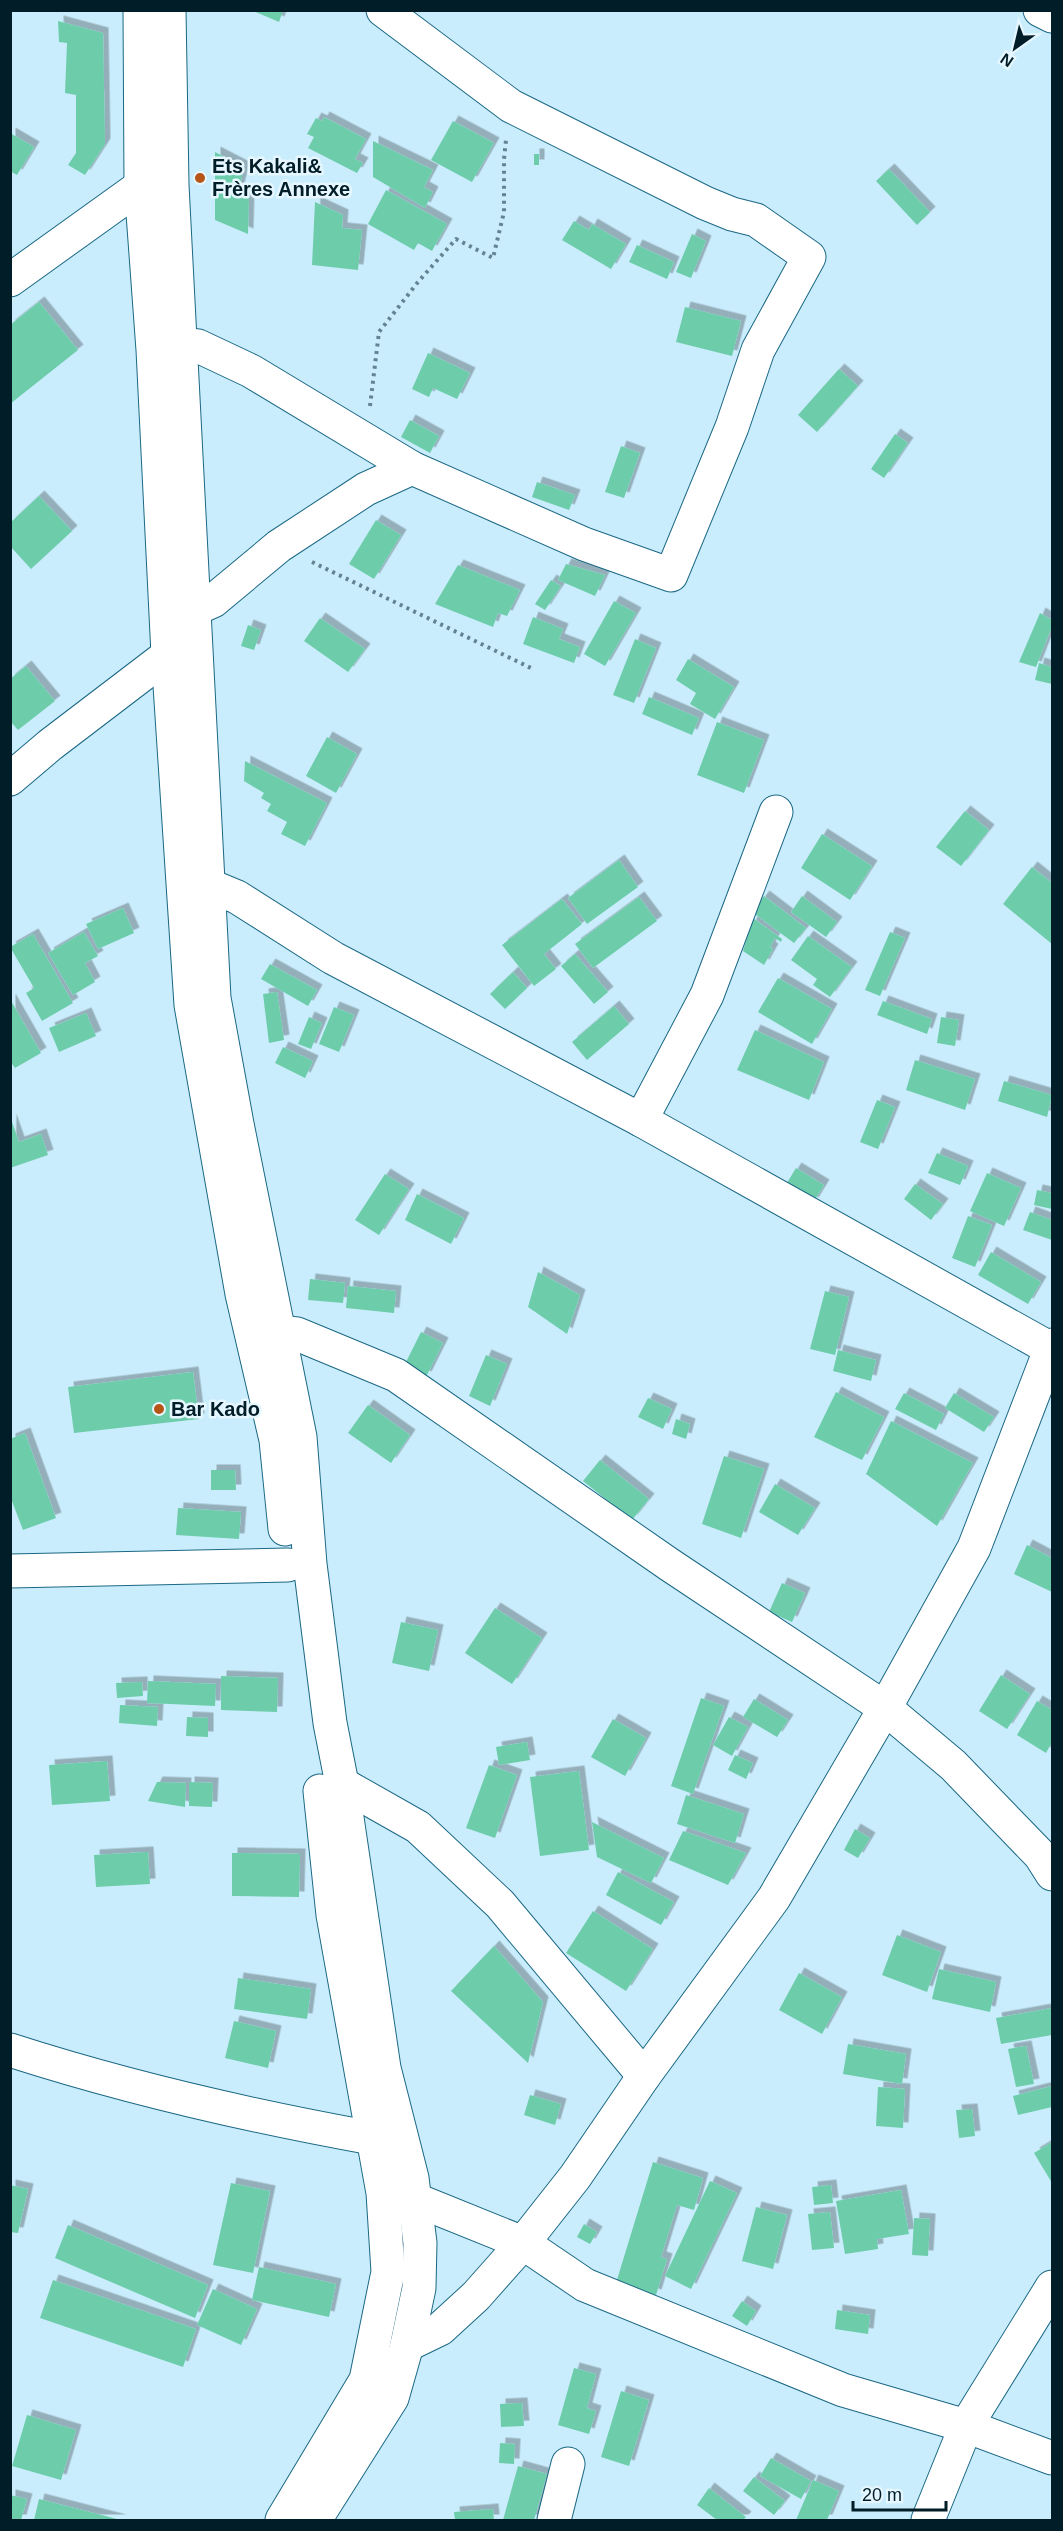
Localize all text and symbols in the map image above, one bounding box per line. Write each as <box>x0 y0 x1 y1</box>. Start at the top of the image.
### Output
north arrow <box>985 18 1045 78</box>
text: N <box>997 50 1016 70</box>
place label: Ets Kakali& Frères Annexe <box>212 155 350 200</box>
marker: Ets Kakali& Frères Annexe <box>193 171 207 185</box>
place label: Bar Kado <box>171 1398 260 1420</box>
marker: Bar Kado <box>152 1402 166 1416</box>
scale bar <box>853 2474 946 2512</box>
text: 20 m <box>862 2485 902 2505</box>

